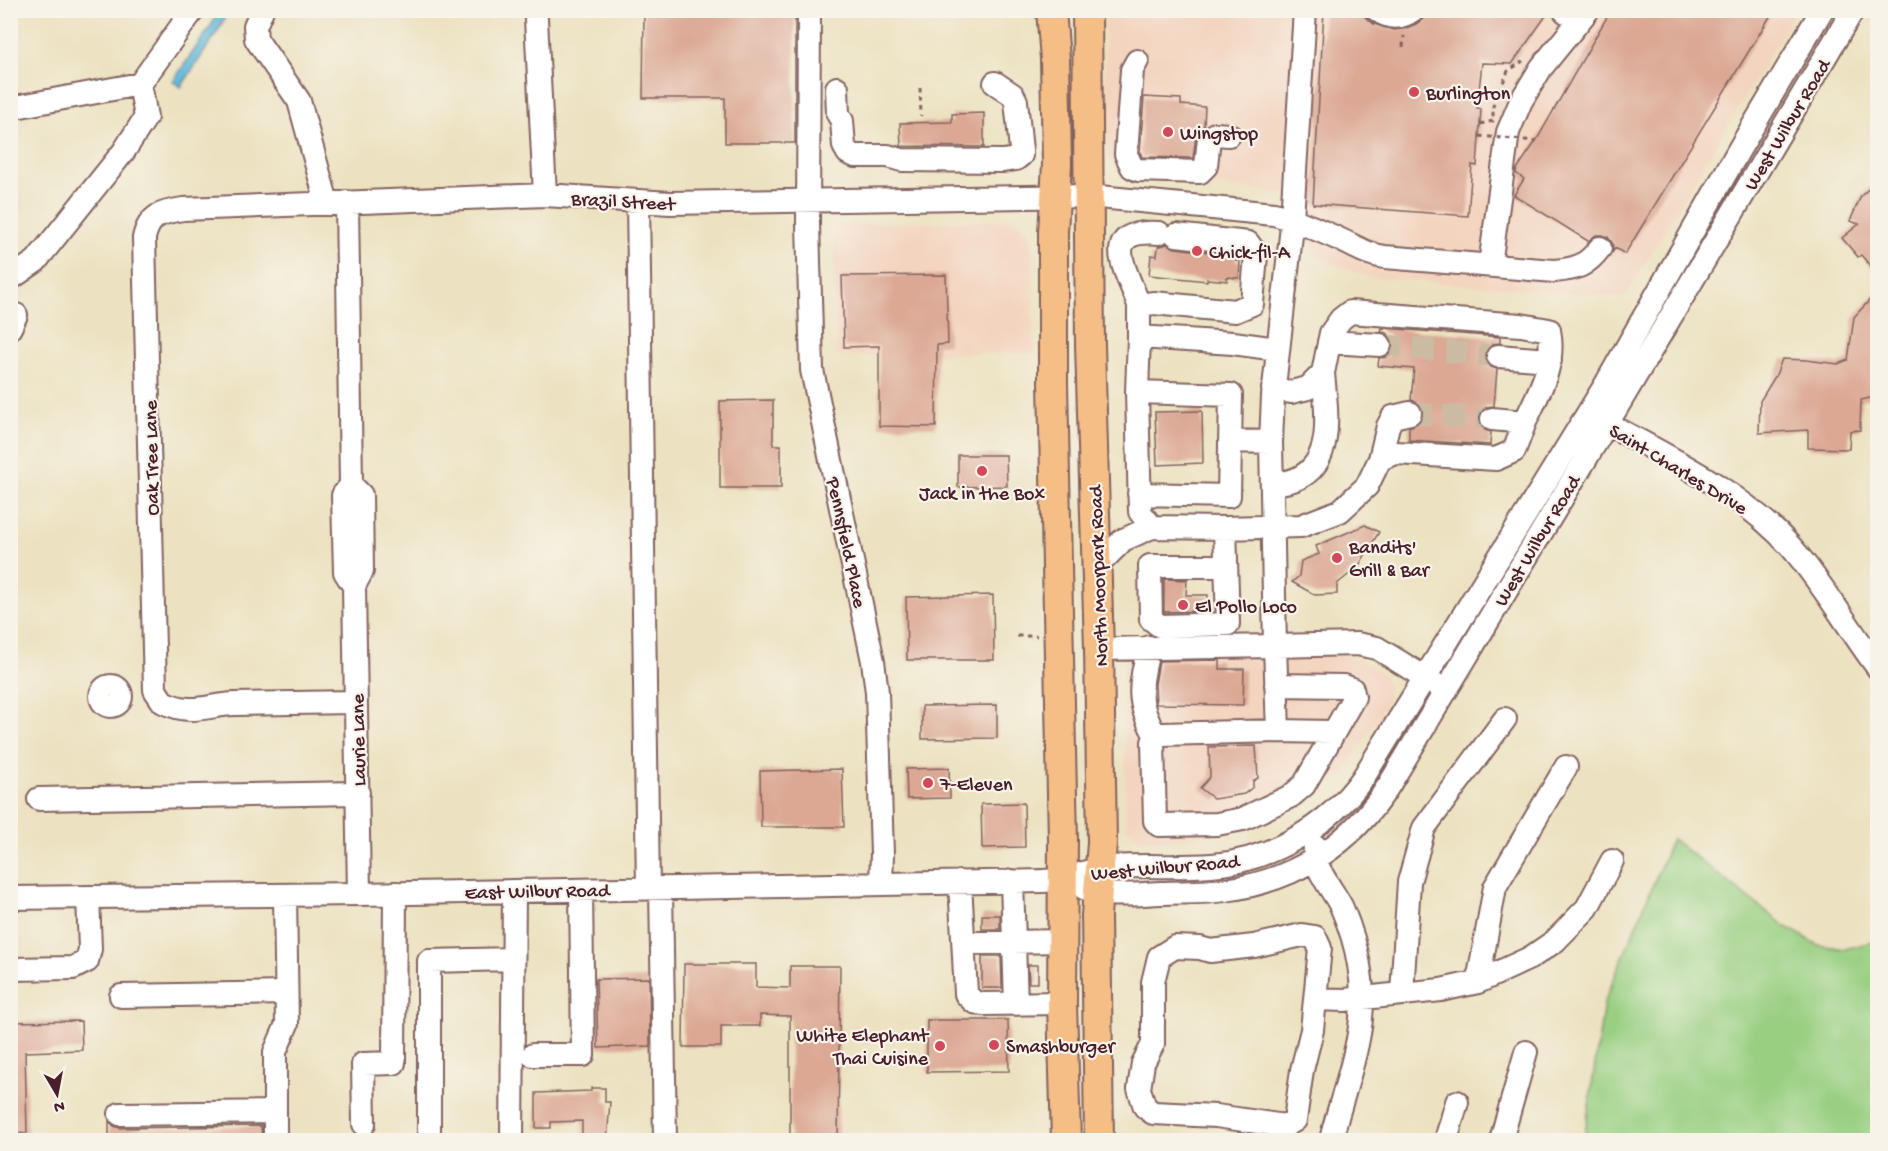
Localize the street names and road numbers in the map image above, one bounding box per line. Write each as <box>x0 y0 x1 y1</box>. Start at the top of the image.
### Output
street label: West Wilbur Road <box>1741 54 1838 195</box>
street label: Brazil Street <box>569 189 677 218</box>
street label: Oak Tree Lane <box>141 399 166 516</box>
street label: Saint Charles Drive <box>1604 421 1751 522</box>
street label: West Wilbur Road <box>1491 470 1588 611</box>
street label: Pennsfield Place <box>819 474 870 611</box>
street label: North Moorpark Road <box>1086 483 1115 667</box>
street label: Laurie Lane <box>348 693 373 786</box>
street label: West Wilbur Road <box>1090 851 1243 887</box>
street label: East Wilbur Road <box>464 881 612 906</box>

